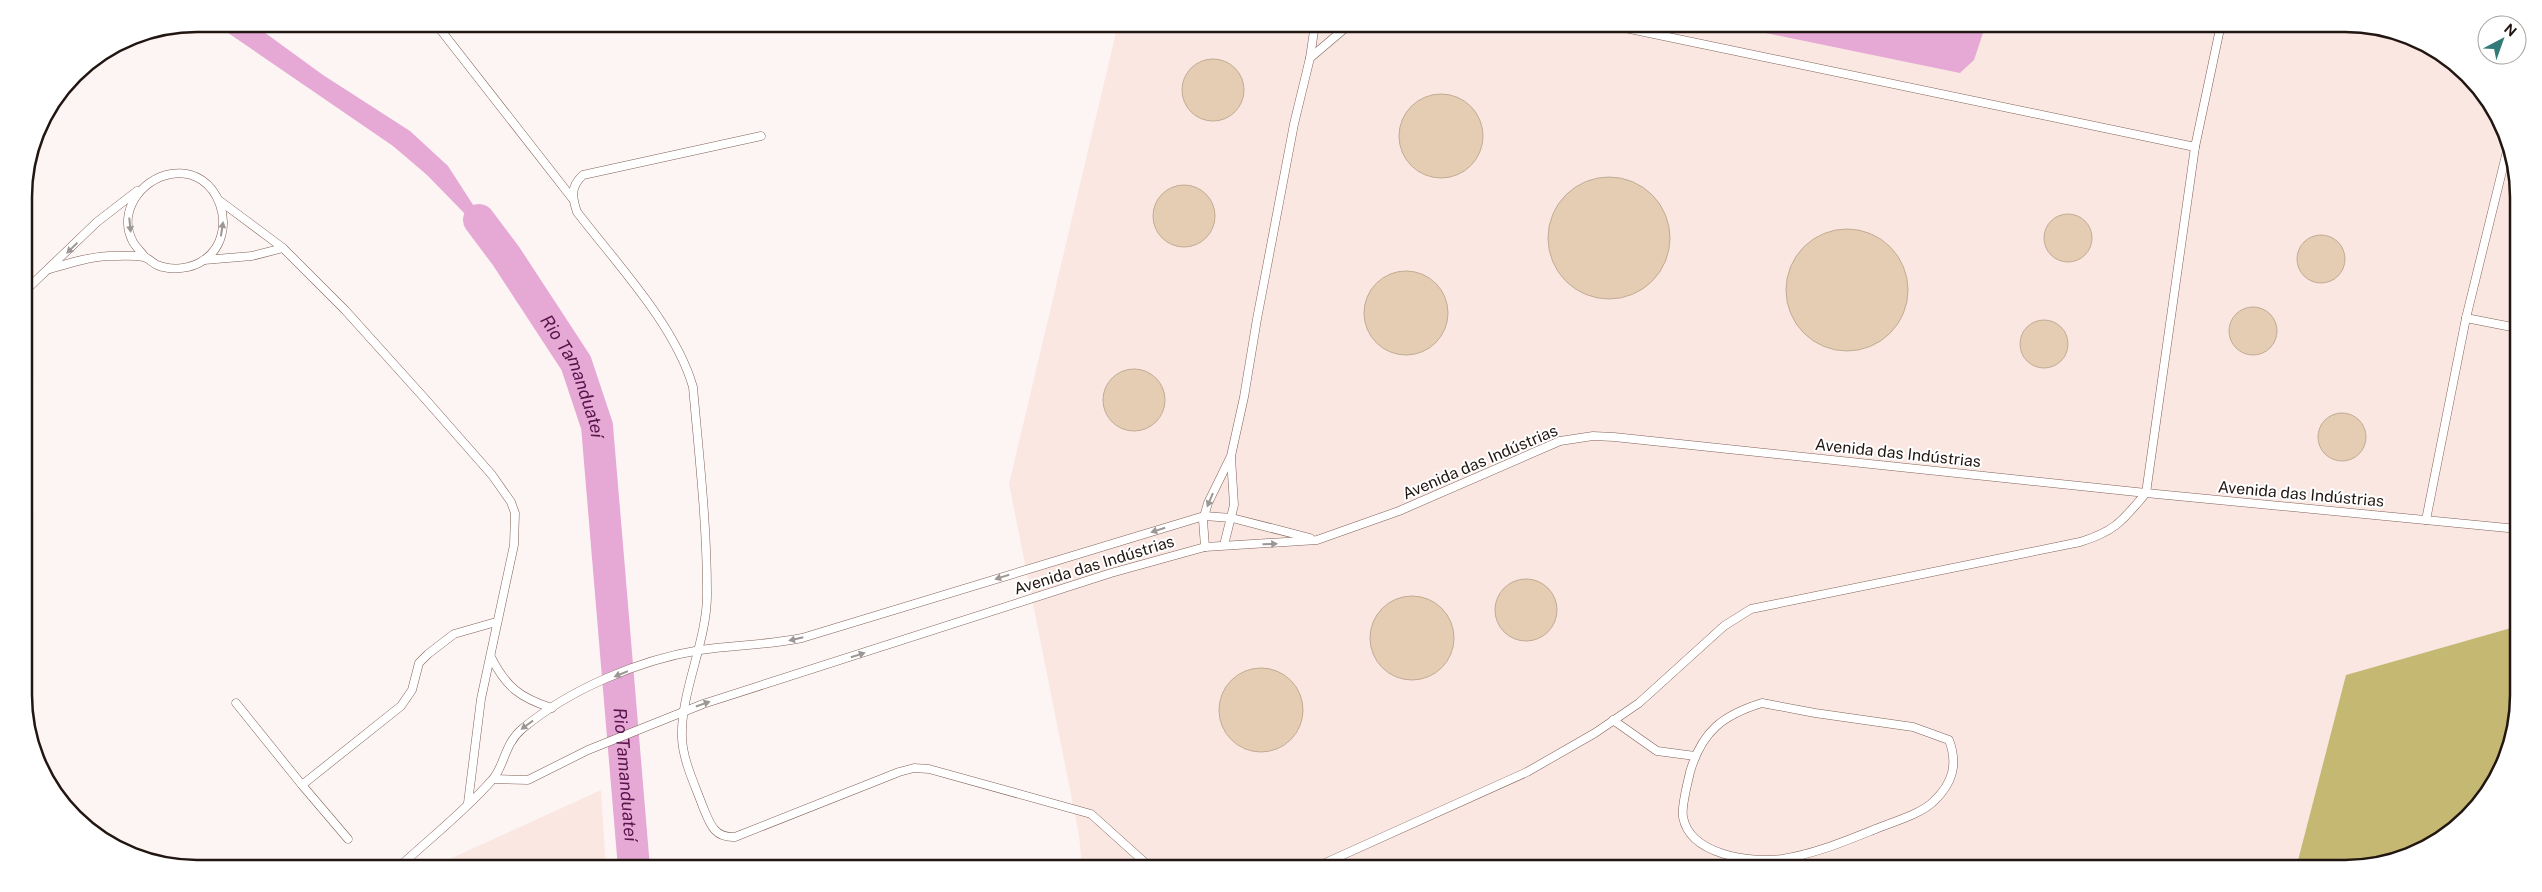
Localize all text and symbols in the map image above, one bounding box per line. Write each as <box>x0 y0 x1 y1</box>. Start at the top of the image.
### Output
north arrow <box>2477 15 2527 65</box>
text: N <box>2501 21 2520 40</box>
one-way arrow <box>126 218 134 234</box>
one-way arrow <box>219 220 227 236</box>
one-way arrow <box>66 242 78 254</box>
water label: Rio Tamanduateí <box>537 311 609 440</box>
street label: Avenida das Indústrias <box>1400 421 1560 503</box>
street label: Avenida das Indústrias <box>1814 435 1982 471</box>
street label: Avenida das Indústrias <box>2217 477 2385 511</box>
one-way arrow <box>1206 493 1214 507</box>
one-way arrow <box>1150 526 1165 534</box>
street label: Avenida das Indústrias <box>1012 532 1176 598</box>
one-way arrow <box>1263 540 1279 548</box>
one-way arrow <box>995 574 1010 582</box>
one-way arrow <box>789 635 804 643</box>
one-way arrow <box>851 650 866 658</box>
one-way arrow <box>613 670 628 678</box>
one-way arrow <box>696 700 711 707</box>
water label: Rio Tamanduateí <box>610 707 642 844</box>
one-way arrow <box>521 720 534 730</box>

